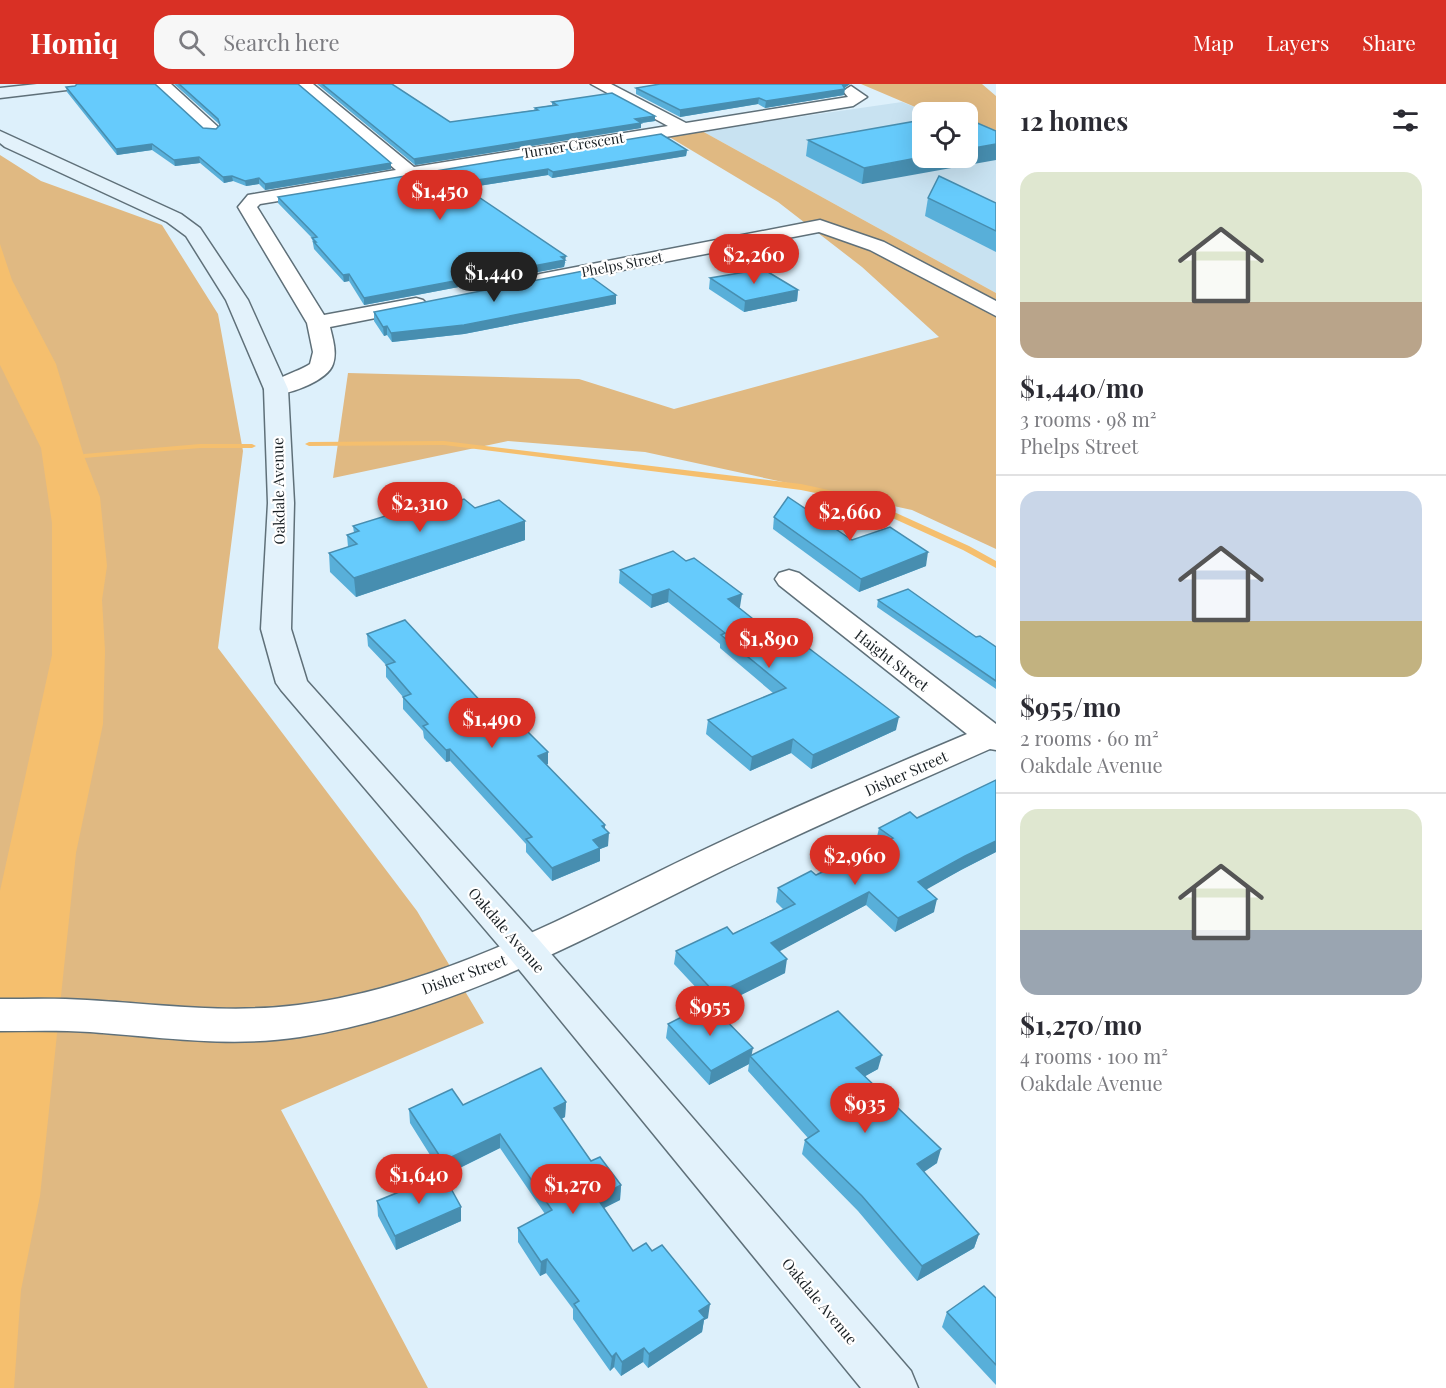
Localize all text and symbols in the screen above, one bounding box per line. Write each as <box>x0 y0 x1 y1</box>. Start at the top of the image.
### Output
search box <box>154 15 574 69</box>
text: Homiq <box>30 24 118 61</box>
icon: search <box>175 26 208 59</box>
text: Search here <box>223 27 340 57</box>
text: Map <box>1193 28 1234 56</box>
text: Layers <box>1267 28 1329 56</box>
text: Share <box>1362 28 1416 56</box>
map controls <box>912 102 978 168</box>
button: locate <box>912 102 978 168</box>
text: 12 homes <box>1020 103 1128 138</box>
icon: filters <box>1389 104 1422 137</box>
street label: Turner Crescent <box>521 127 626 162</box>
pin: $1,450 <box>391 170 489 221</box>
text: $1,450 <box>411 176 469 203</box>
icon: home <box>1167 211 1275 319</box>
pin: $2,260 <box>705 234 803 285</box>
text: $2,260 <box>723 240 785 267</box>
street label: Phelps Street <box>580 247 665 281</box>
pin: $1,440 <box>445 252 543 303</box>
text: $1,440 <box>465 258 523 285</box>
text: $1,440/mo <box>1020 370 1144 405</box>
text: 3 rooms · 98 m² <box>1020 405 1156 432</box>
text: Phelps Street <box>1020 432 1138 459</box>
street label: Oakdale Avenue <box>267 437 289 545</box>
pin: $2,310 <box>371 482 469 533</box>
text: $2,310 <box>391 488 449 515</box>
pin: $2,660 <box>801 491 899 542</box>
text: $2,660 <box>819 497 881 524</box>
icon: home <box>1167 530 1275 638</box>
pin: $1,890 <box>720 618 818 669</box>
text: $1,890 <box>739 624 799 651</box>
street label: Haight Street <box>851 625 934 696</box>
text: $955/mo <box>1020 689 1121 724</box>
pin: $1,490 <box>443 698 541 749</box>
text: $1,490 <box>462 704 522 731</box>
text: 2 rooms · 60 m² <box>1020 724 1159 751</box>
street label: Disher Street <box>861 746 951 800</box>
text: Oakdale Avenue <box>1020 751 1163 778</box>
pin: $2,960 <box>806 835 904 886</box>
text: $2,960 <box>824 841 886 868</box>
icon: home <box>1167 848 1275 956</box>
street label: Oakdale Avenue <box>464 883 550 977</box>
street label: Disher Street <box>419 949 510 999</box>
pin: $955 <box>674 986 746 1037</box>
text: $955 <box>690 992 730 1019</box>
text: $1,270/mo <box>1020 1007 1142 1042</box>
text: 4 rooms · 100 m² <box>1020 1042 1168 1069</box>
text: Oakdale Avenue <box>1020 1069 1163 1096</box>
pin: $935 <box>829 1083 901 1134</box>
text: $935 <box>844 1089 886 1116</box>
pin: $1,640 <box>370 1154 468 1205</box>
text: $1,640 <box>389 1160 449 1187</box>
pin: $1,270 <box>524 1164 622 1215</box>
text: $1,270 <box>544 1170 602 1197</box>
street label: Oakdale Avenue <box>778 1254 862 1348</box>

